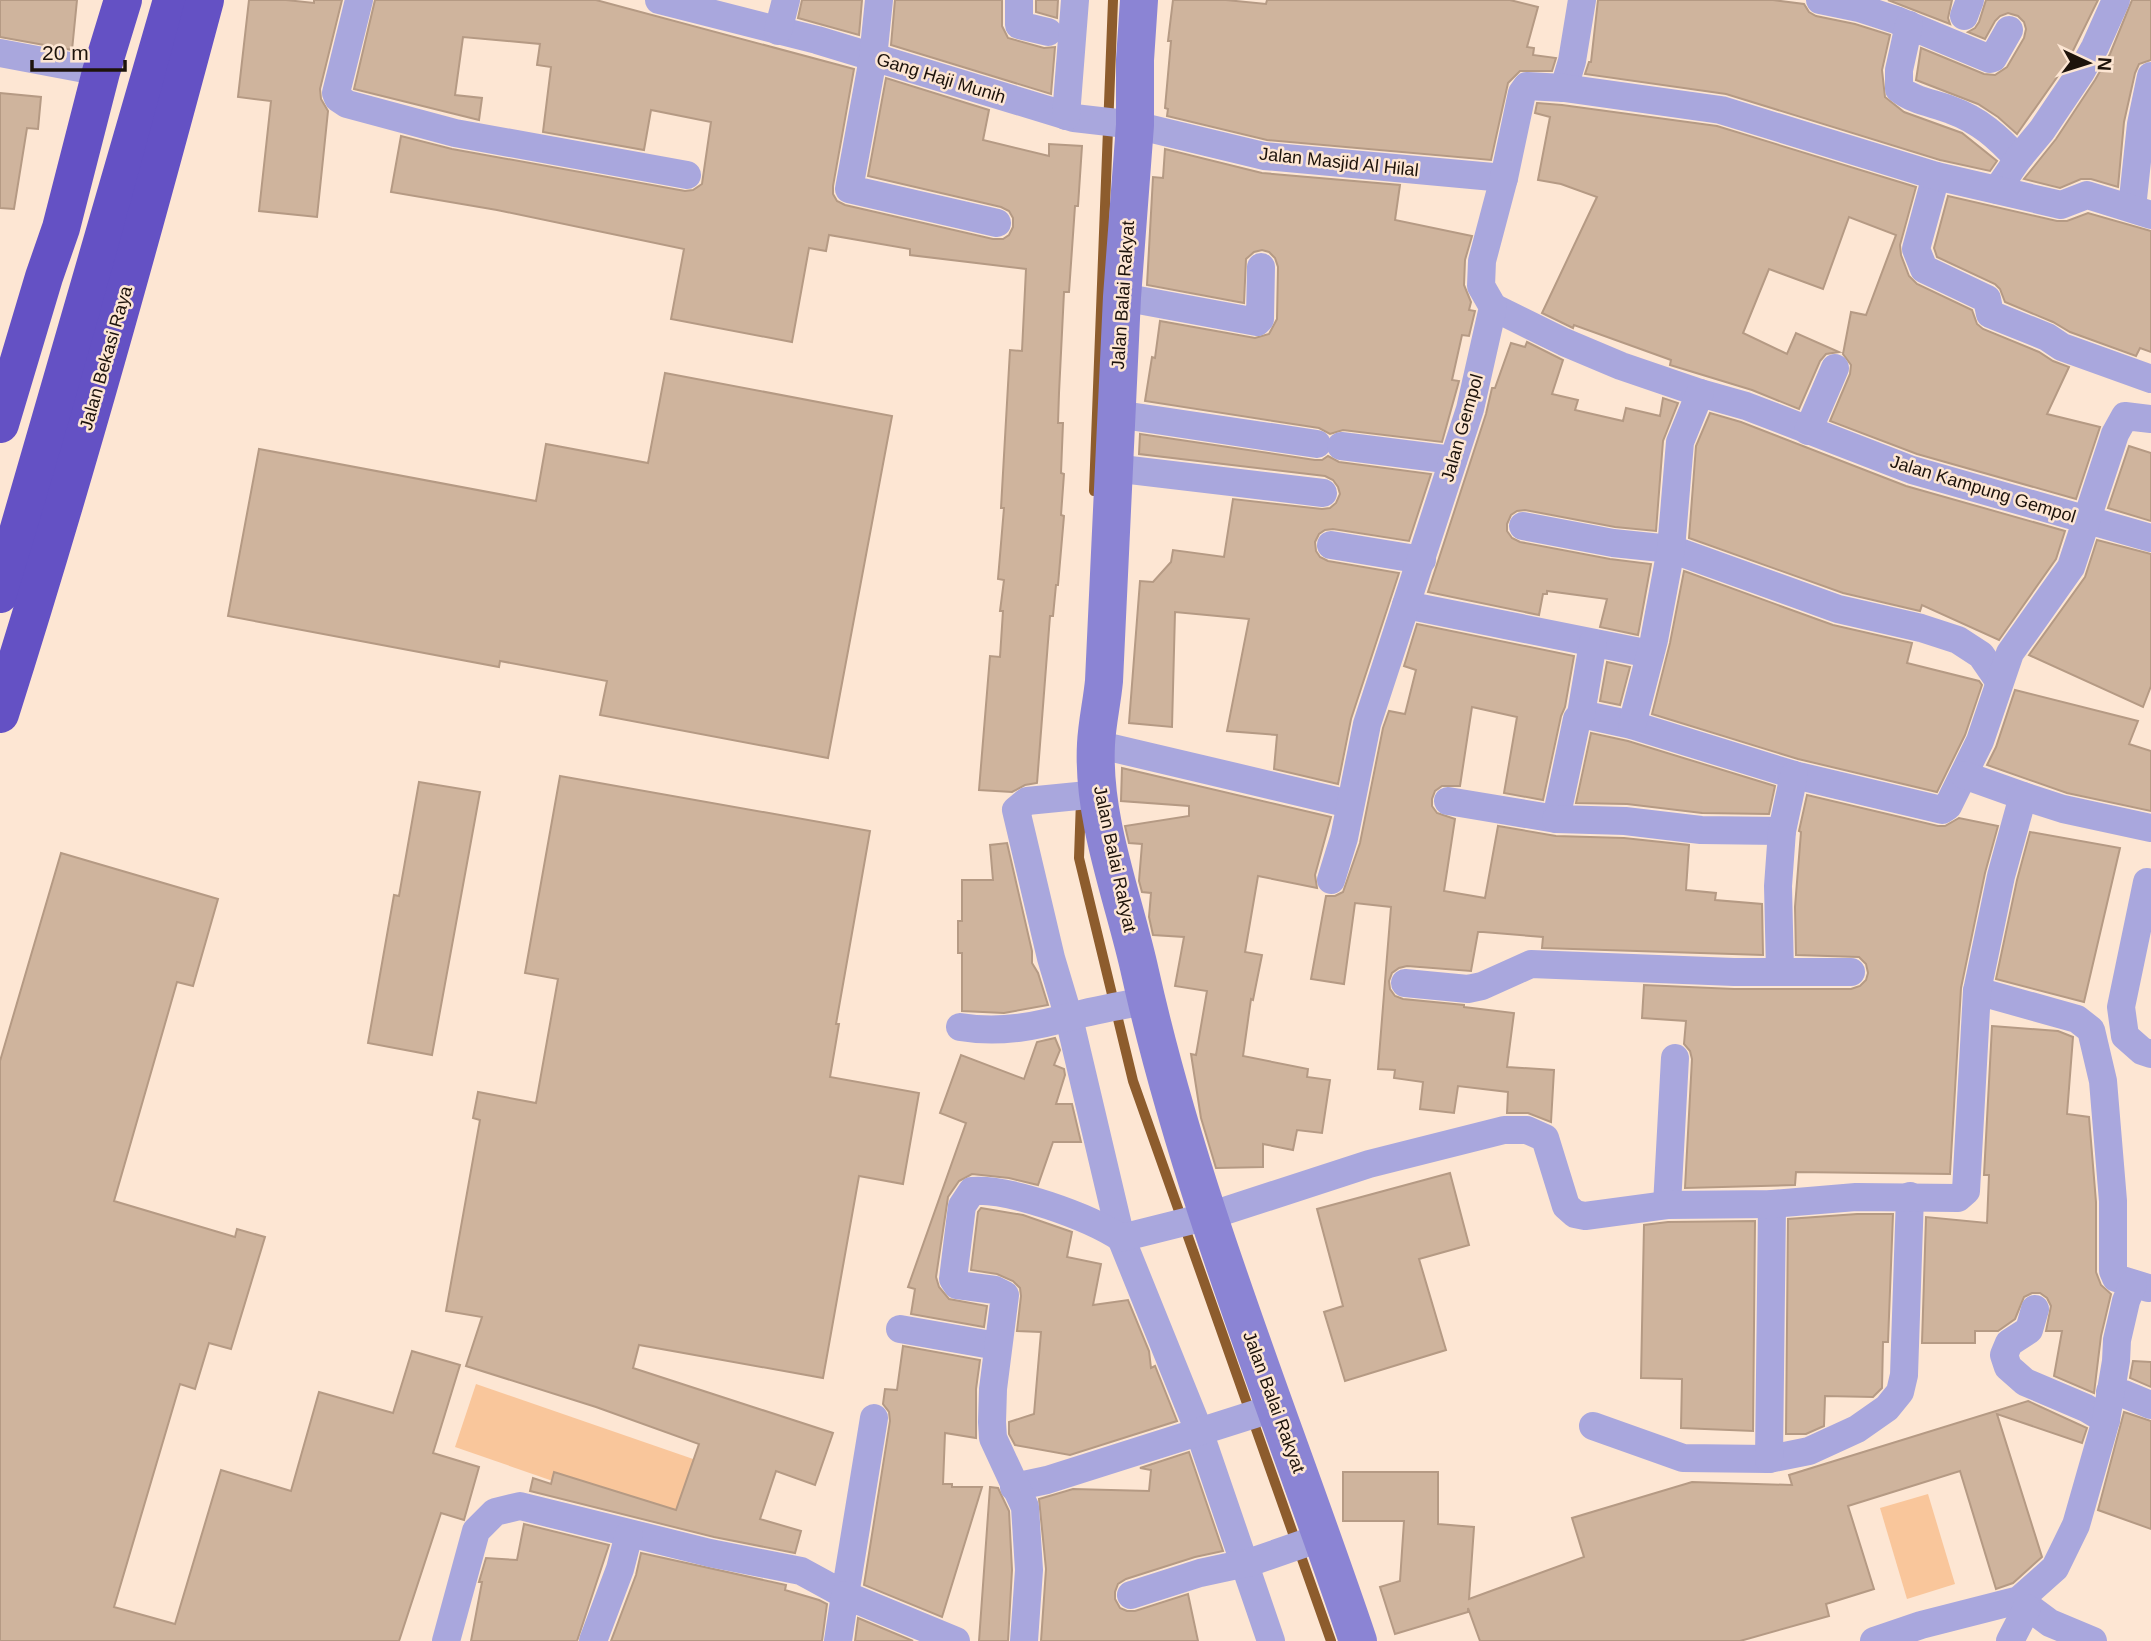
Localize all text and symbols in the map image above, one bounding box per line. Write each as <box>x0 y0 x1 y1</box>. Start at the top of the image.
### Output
scale bar <box>32 28 124 72</box>
north arrow <box>2053 28 2123 98</box>
text: 20 m <box>42 41 89 64</box>
street label: Gang Haji Munih <box>874 49 1008 107</box>
text: N <box>2094 57 2115 72</box>
street label: Jalan Masjid Al Hilal <box>1258 144 1420 180</box>
street label: Jalan Balai Rakyat <box>1108 220 1138 370</box>
street label: Jalan Bekasi Raya <box>76 283 136 432</box>
street label: Jalan Gempol <box>1437 372 1487 484</box>
street label: Jalan Kampung Gempol <box>1888 451 2078 527</box>
street label: Jalan Balai Rakyat <box>1090 784 1140 934</box>
street label: Jalan Balai Rakyat <box>1239 1329 1309 1475</box>

